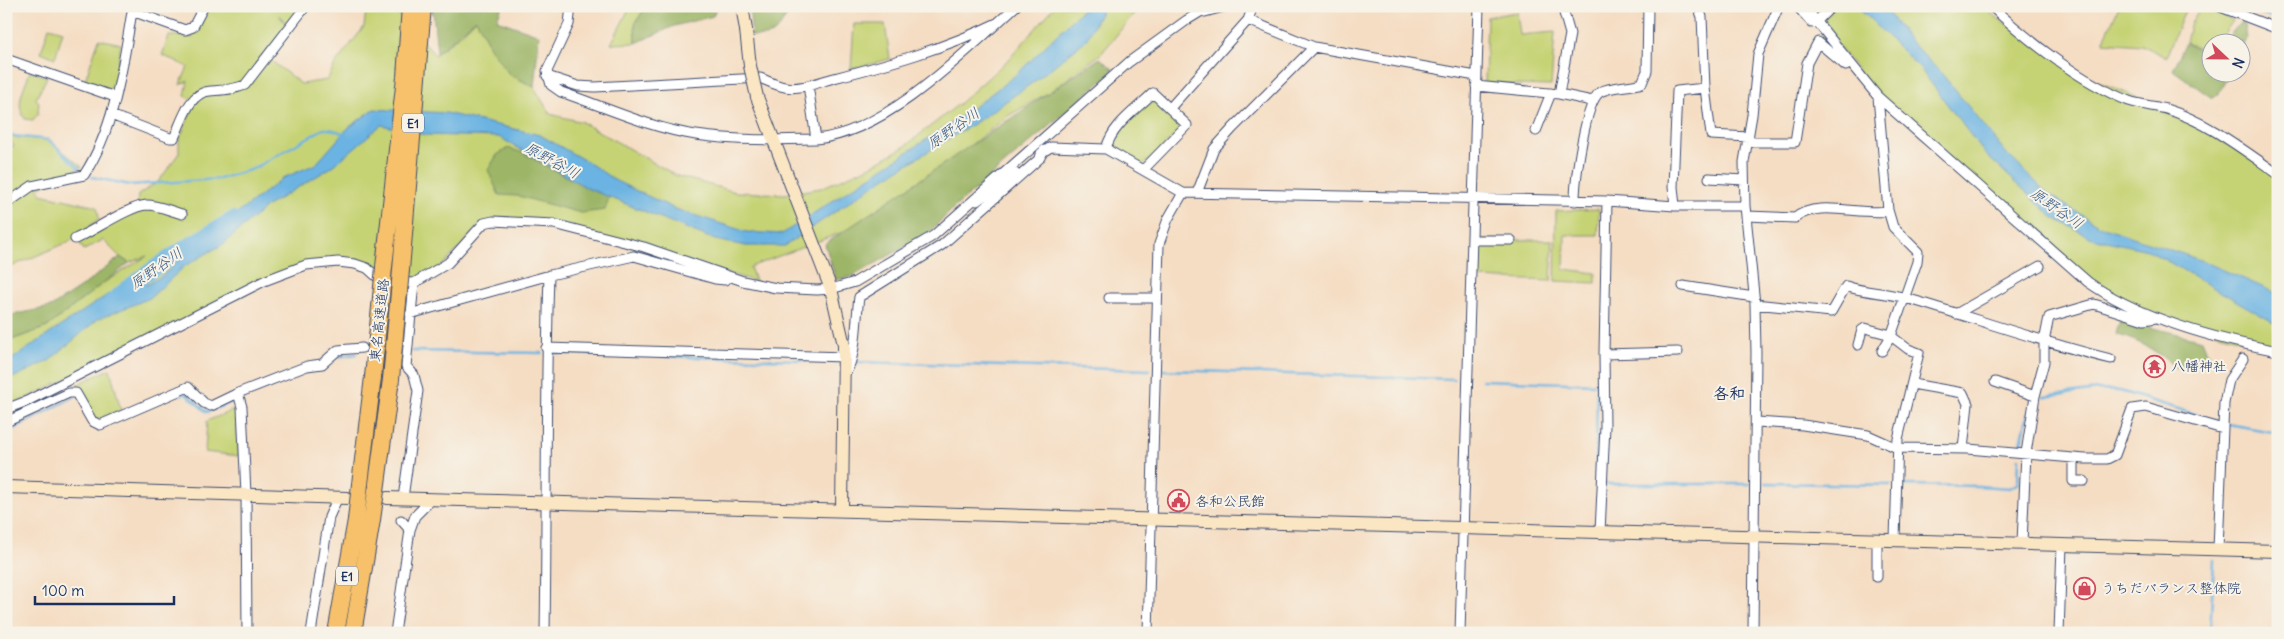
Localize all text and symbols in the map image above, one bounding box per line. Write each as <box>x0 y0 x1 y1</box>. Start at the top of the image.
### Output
north arrow <box>2202 32 2252 82</box>
text: N <box>2228 55 2248 71</box>
water label: 原野谷川 <box>923 103 983 153</box>
road number: E1 <box>402 114 424 132</box>
water label: 原野谷川 <box>521 138 583 182</box>
water label: 原野谷川 <box>2027 183 2087 233</box>
water label: 原野谷川 <box>126 243 186 293</box>
street label: 東名高速道路 <box>366 277 392 363</box>
temple icon: 八幡神社 <box>2143 354 2167 378</box>
place label: 八幡神社 <box>2171 357 2227 375</box>
district label: 各和 <box>1713 383 1745 403</box>
public building icon: 各和公民館 <box>1167 489 1191 513</box>
place label: 各和公民館 <box>1195 492 1265 510</box>
road number: E1 <box>336 566 358 586</box>
scale bar <box>35 574 174 606</box>
shop icon: うちだバランス整体院 <box>2073 576 2097 600</box>
place label: うちだバランス整体院 <box>2101 579 2241 597</box>
text: 100 m <box>42 581 84 600</box>

